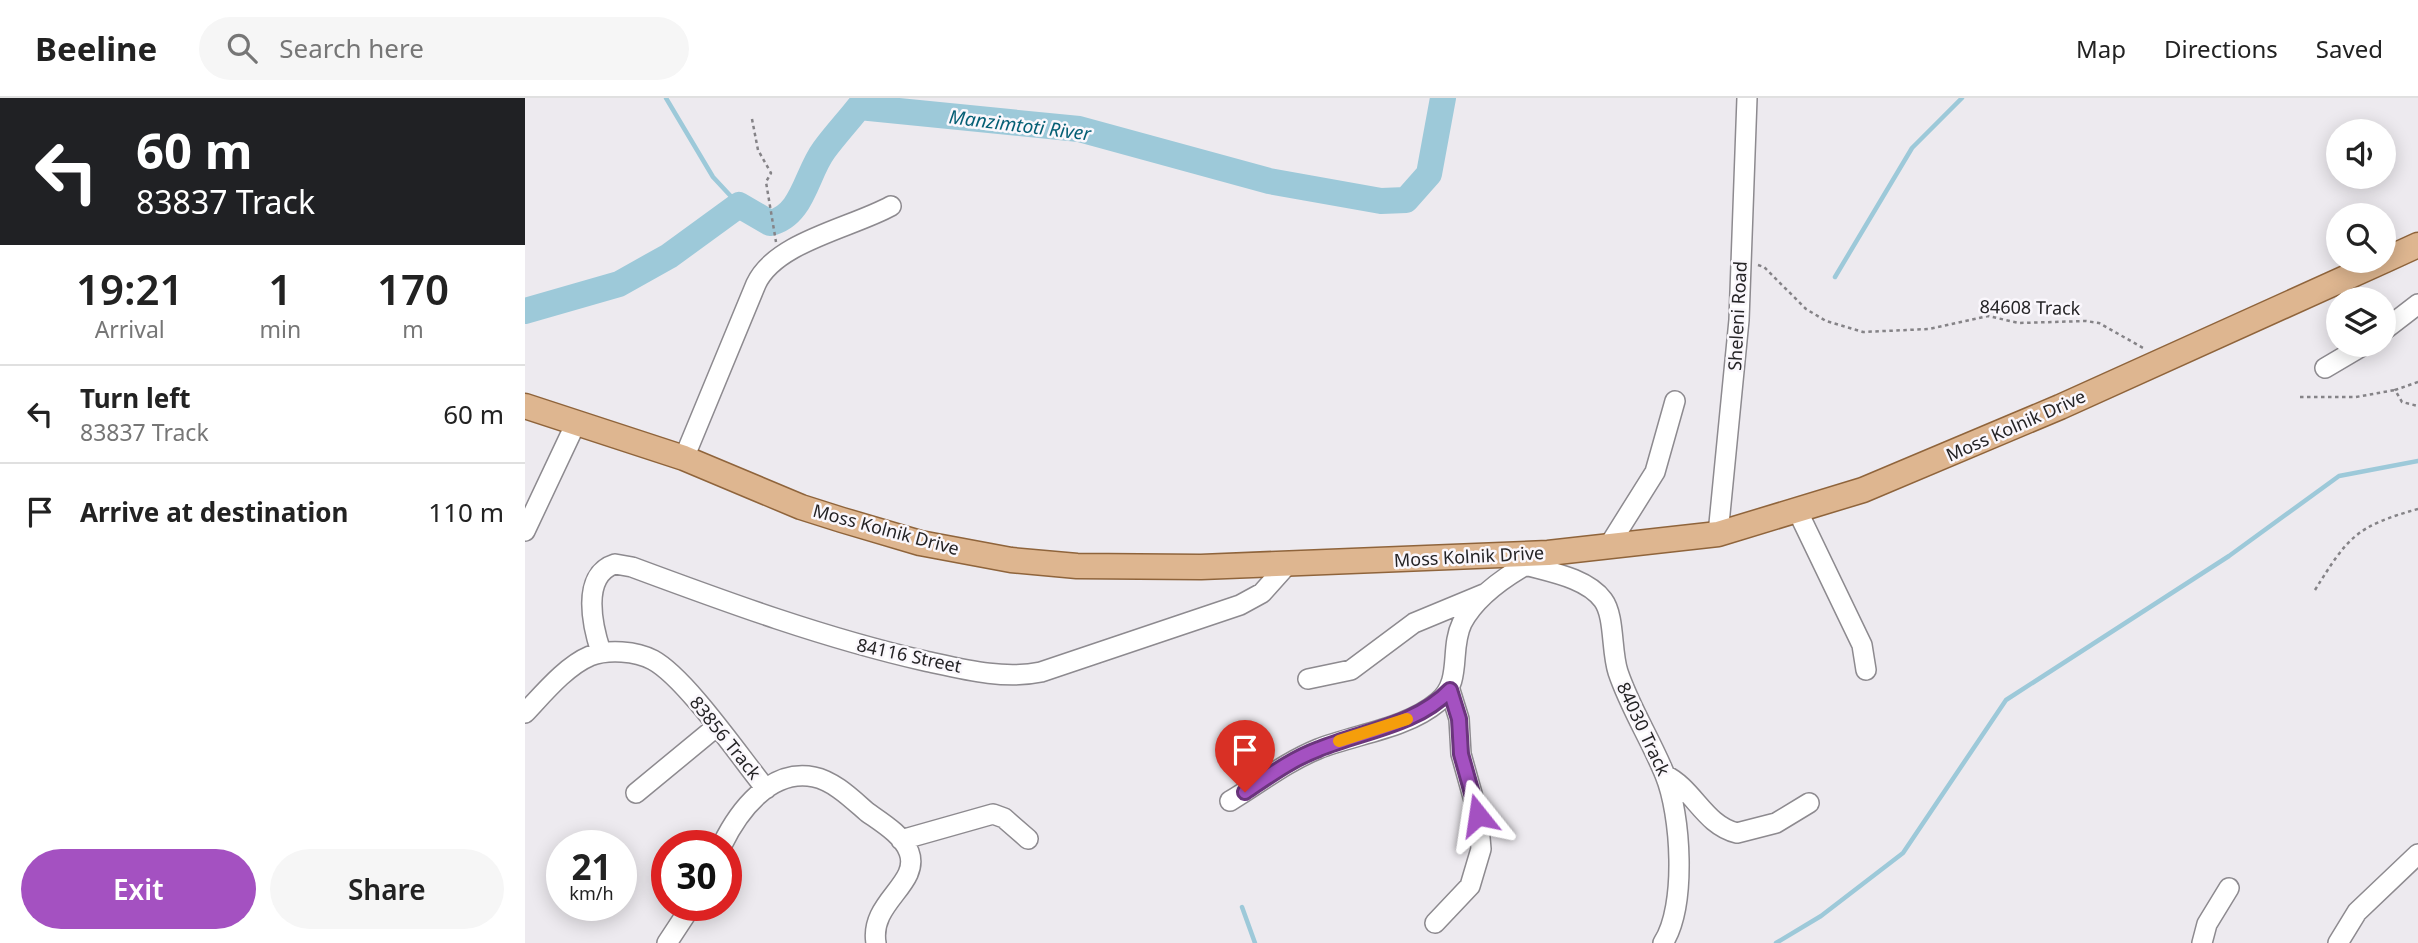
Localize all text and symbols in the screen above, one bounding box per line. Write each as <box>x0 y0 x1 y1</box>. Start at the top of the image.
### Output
search box <box>199 17 689 80</box>
text: Beeline <box>35 26 157 71</box>
icon: search <box>223 29 261 67</box>
text: Search here <box>279 30 424 66</box>
text: Map <box>2076 32 2126 65</box>
text: Directions <box>2164 32 2278 65</box>
text: Saved <box>2316 32 2383 65</box>
water label: Manzimtoti River <box>948 103 1094 147</box>
text: 60 m <box>136 117 253 183</box>
map controls <box>2326 119 2396 357</box>
button: sound <box>2326 119 2396 189</box>
icon: left <box>21 126 112 217</box>
text: 83837 Track <box>136 180 315 223</box>
button: search <box>2326 203 2396 273</box>
text: 19:21 <box>76 260 184 317</box>
text: 1 <box>268 260 292 317</box>
text: 170 <box>377 260 449 317</box>
street label: Sheleni Road <box>1722 261 1752 371</box>
button: layers <box>2326 287 2396 357</box>
street label: 84608 Track <box>1979 294 2081 320</box>
text: Arrival <box>95 313 165 345</box>
text: min <box>259 313 301 345</box>
text: m <box>402 313 424 345</box>
text: Turn left <box>80 380 191 416</box>
street label: Moss Kolnik Drive <box>1942 384 2089 467</box>
icon: left <box>21 395 59 433</box>
text: 60 m <box>443 396 504 432</box>
text: 83837 Track <box>80 416 209 448</box>
icon: arrive <box>21 493 59 531</box>
text: Arrive at destination <box>80 494 349 530</box>
text: 110 m <box>428 494 504 530</box>
street label: Moss Kolnik Drive <box>811 498 962 560</box>
street label: Moss Kolnik Drive <box>1393 540 1545 572</box>
street label: 84116 Street <box>855 632 964 678</box>
street label: 84030 Track <box>1612 678 1676 780</box>
street label: 83856 Track <box>685 691 767 784</box>
pin <box>1215 720 1275 792</box>
icon: arrive <box>1226 731 1264 769</box>
position arrow <box>1441 778 1515 852</box>
speed limit sign: 30 <box>651 830 742 921</box>
text: 21 <box>571 843 612 890</box>
button: Exit <box>21 849 256 929</box>
button: Share <box>270 849 504 929</box>
text: km/h <box>569 881 614 905</box>

